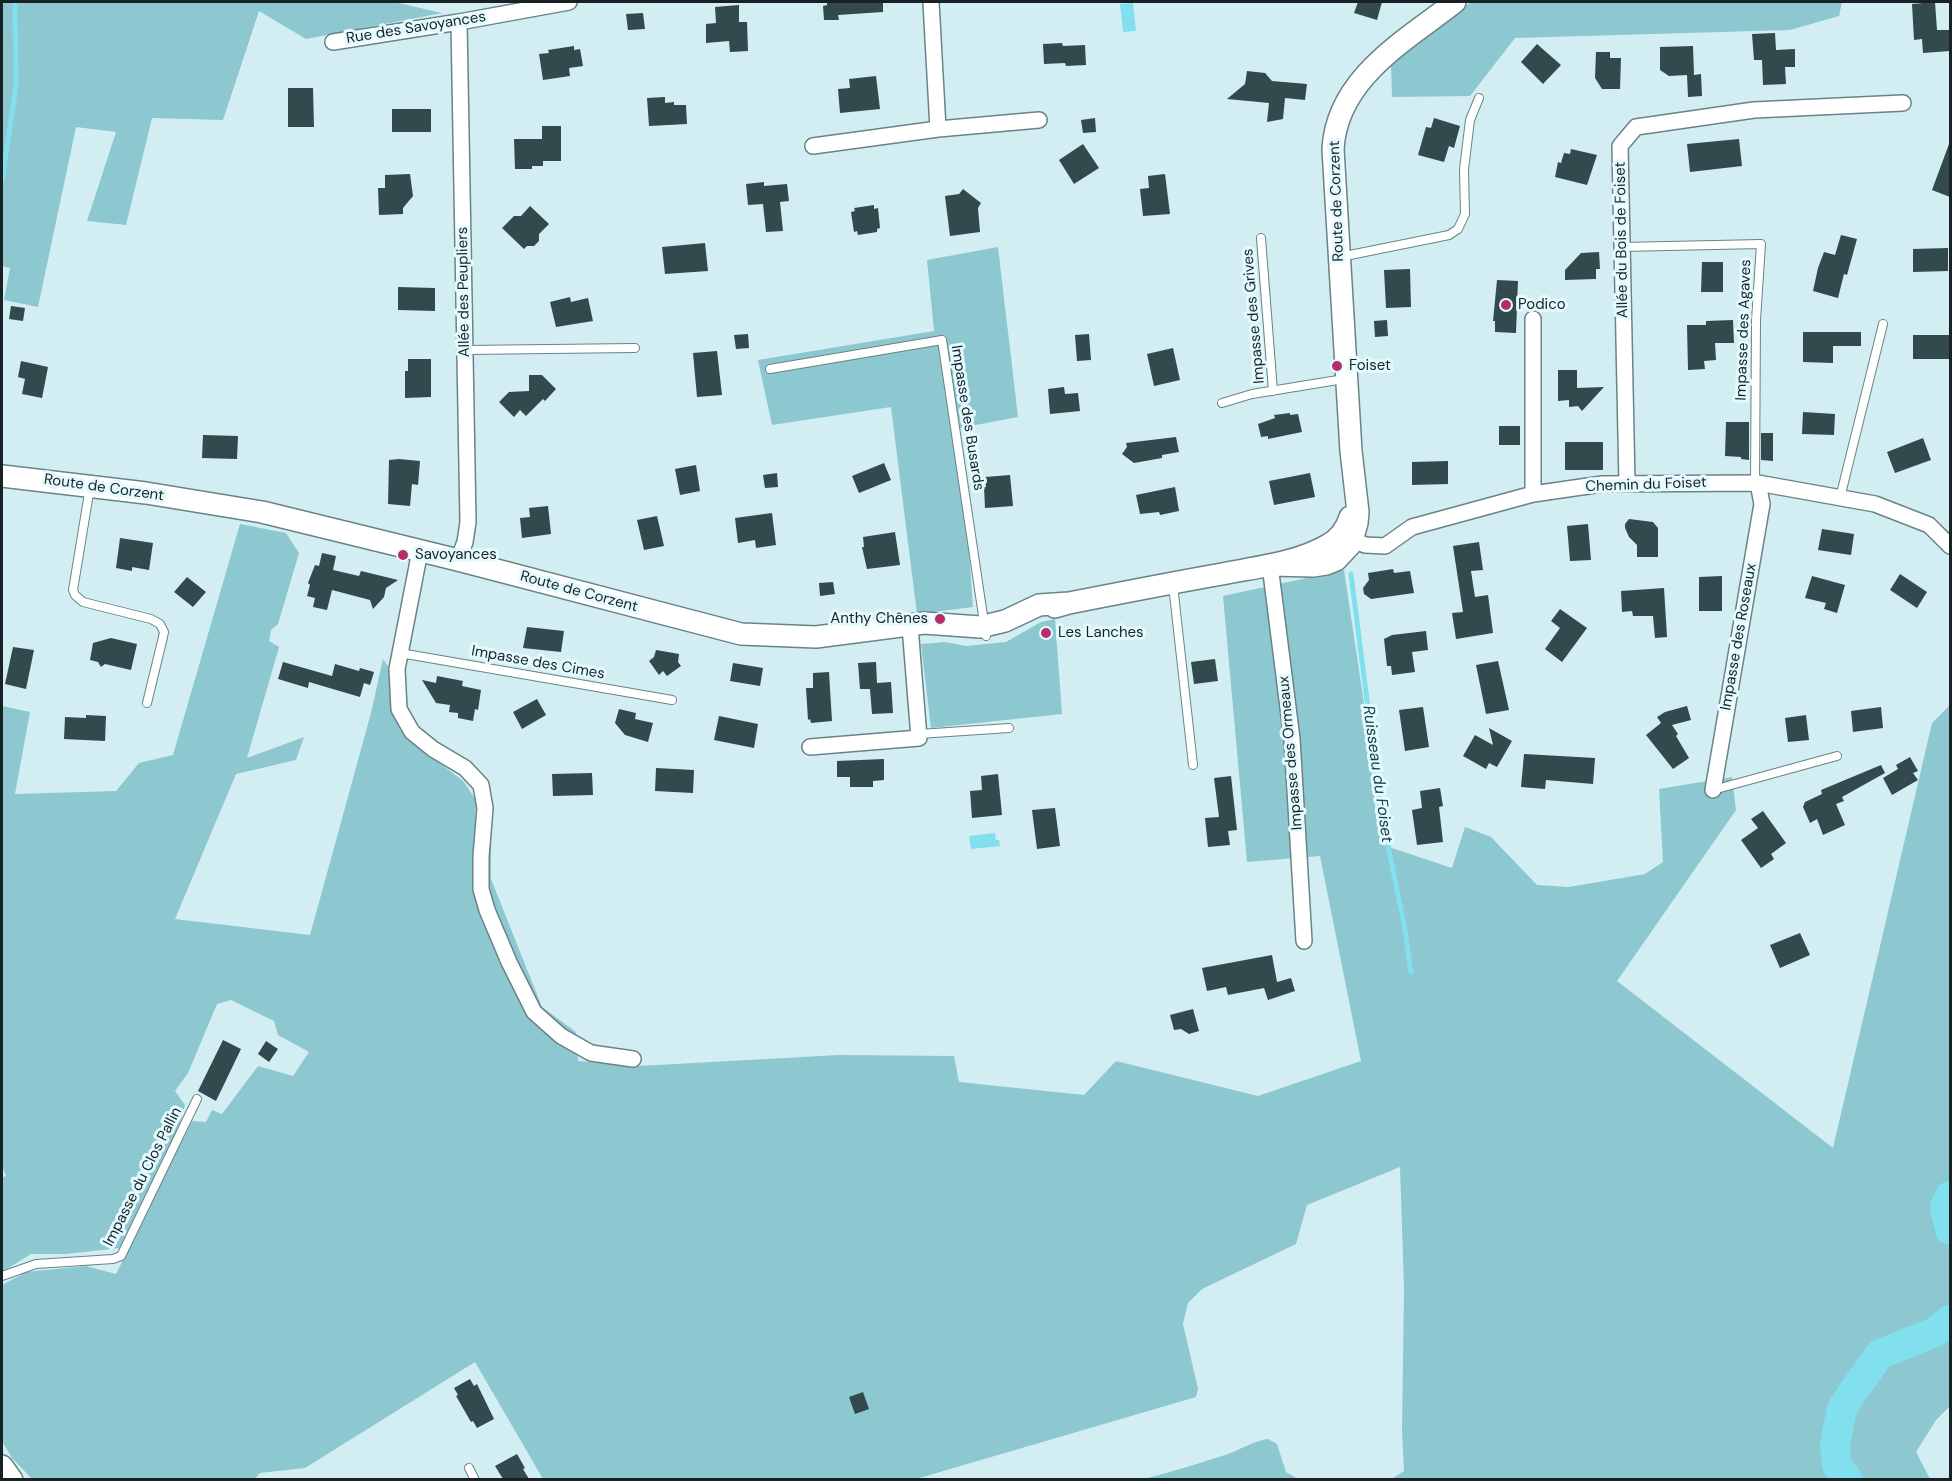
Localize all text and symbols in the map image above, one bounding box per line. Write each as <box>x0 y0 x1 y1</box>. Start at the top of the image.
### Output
street label: Rue des Savoyances <box>345 8 487 48</box>
street label: Route de Corzent <box>1326 140 1348 262</box>
street label: Allée du Bois de Foiset <box>1612 162 1632 318</box>
street label: Allée des Peupliers <box>454 227 474 357</box>
street label: Impasse des Grives <box>1239 248 1269 384</box>
street label: Impasse des Agaves <box>1733 259 1755 401</box>
place label: Podico <box>1518 296 1566 314</box>
marker: Podico <box>1499 298 1513 312</box>
street label: Impasse des Busards <box>947 344 987 492</box>
place label: Foiset <box>1349 357 1391 375</box>
marker: Foiset <box>1330 359 1344 373</box>
street label: Route de Corzent <box>43 471 165 505</box>
street label: Chemin du Foiset <box>1585 474 1707 496</box>
place label: Savoyances <box>415 546 497 564</box>
marker: Savoyances <box>396 548 410 562</box>
street label: Impasse des Roseaux <box>1717 562 1761 712</box>
street label: Route de Corzent <box>518 568 640 616</box>
place label: Anthy Chênes <box>830 610 928 628</box>
marker: Anthy Chênes <box>933 612 947 626</box>
place label: Les Lanches <box>1058 624 1144 642</box>
marker: Les Lanches <box>1039 626 1053 640</box>
street label: Impasse des Cimes <box>470 642 606 684</box>
street label: Impasse des Ormeaux <box>1275 675 1307 831</box>
water label: Ruisseau du Foiset <box>1358 704 1396 844</box>
street label: Impasse du Clos Pallin <box>100 1104 186 1250</box>

